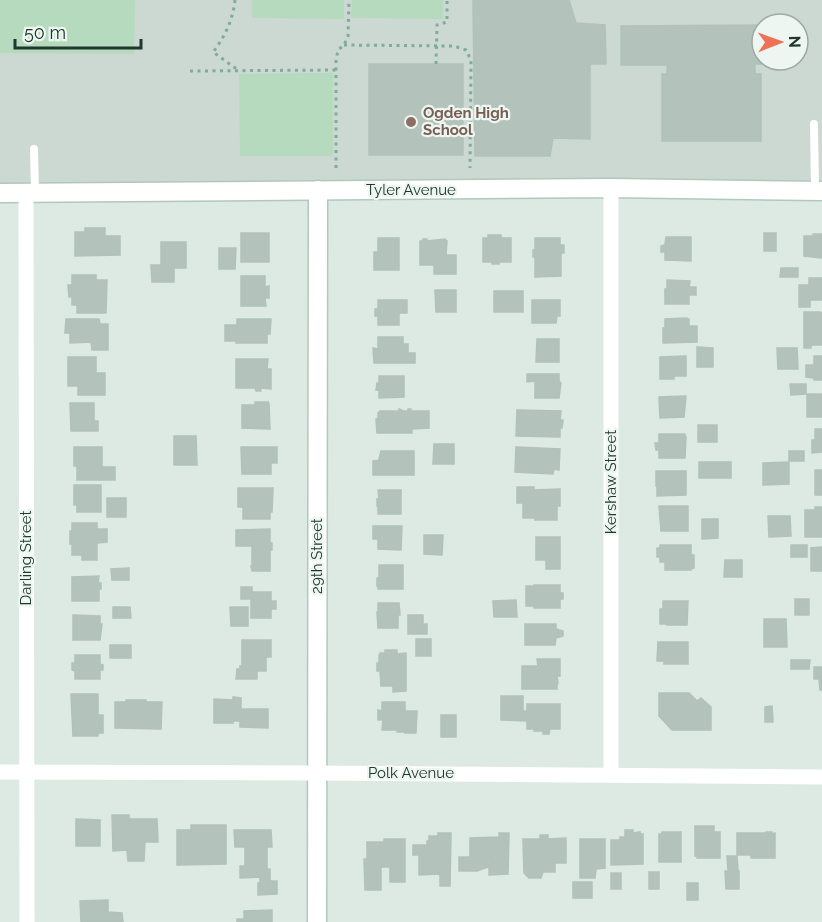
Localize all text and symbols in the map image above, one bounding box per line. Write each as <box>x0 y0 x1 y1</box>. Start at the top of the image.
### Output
scale bar <box>15 12 141 50</box>
north arrow <box>750 12 810 72</box>
text: 50 m <box>24 22 66 43</box>
text: N <box>785 35 804 48</box>
place label: Ogden High School <box>423 104 509 139</box>
marker: Ogden High School <box>404 115 418 129</box>
street label: Tyler Avenue <box>366 181 456 199</box>
street label: Kershaw Street <box>602 430 620 534</box>
street label: Darling Street <box>17 511 35 605</box>
street label: 29th Street <box>308 518 326 594</box>
street label: Polk Avenue <box>368 764 454 782</box>

